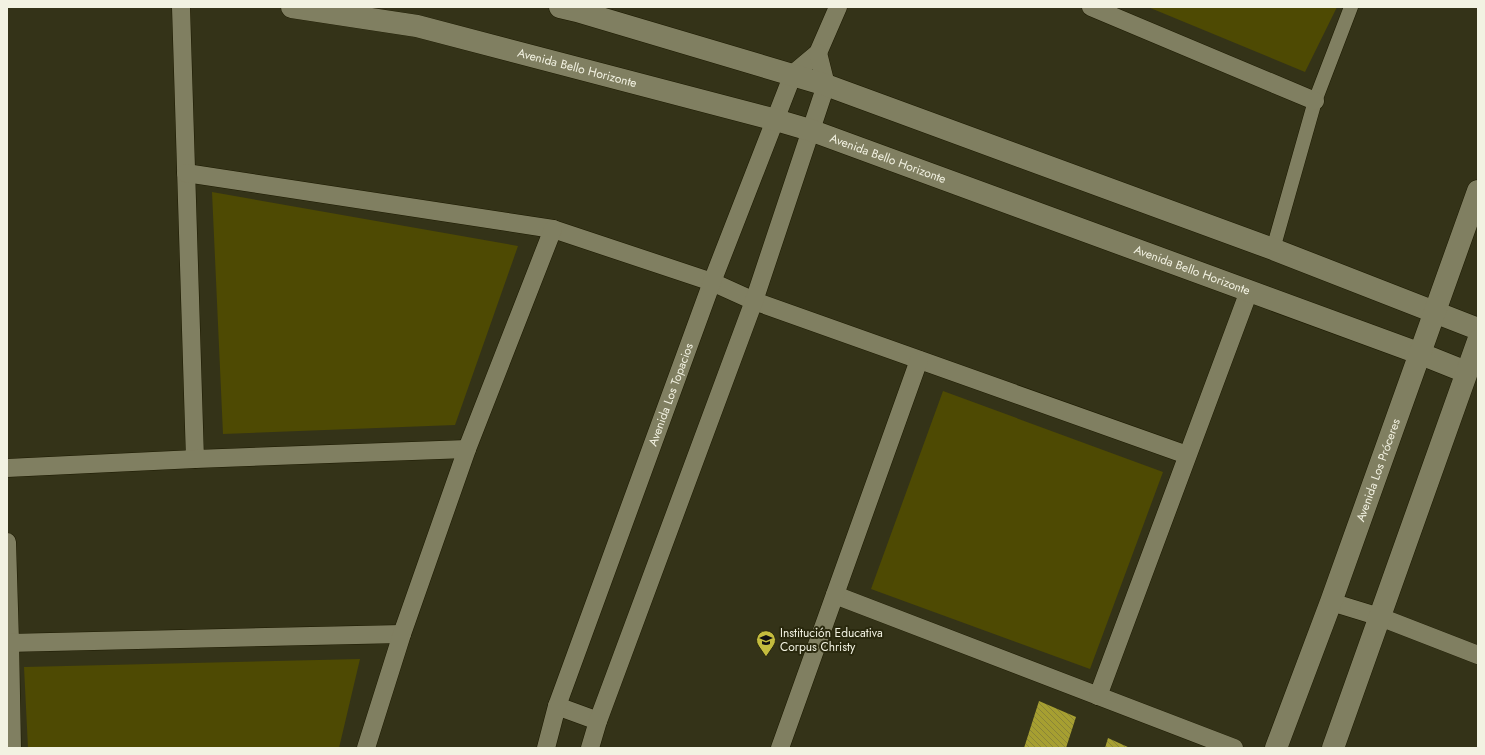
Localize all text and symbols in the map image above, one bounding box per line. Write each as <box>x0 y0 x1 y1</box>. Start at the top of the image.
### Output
street label: Avenida Bello Horizonte <box>516 44 639 92</box>
street label: Avenida Bello Horizonte <box>827 129 949 188</box>
street label: Avenida Bello Horizonte <box>1132 241 1253 300</box>
street label: Avenida Los Topacios <box>644 340 698 449</box>
street label: Avenida Los Próceres <box>1351 416 1405 524</box>
place label: Institución Educativa Corpus Christy <box>780 624 883 656</box>
school or university icon: Institución Educativa Corpus Christy <box>755 629 777 657</box>

